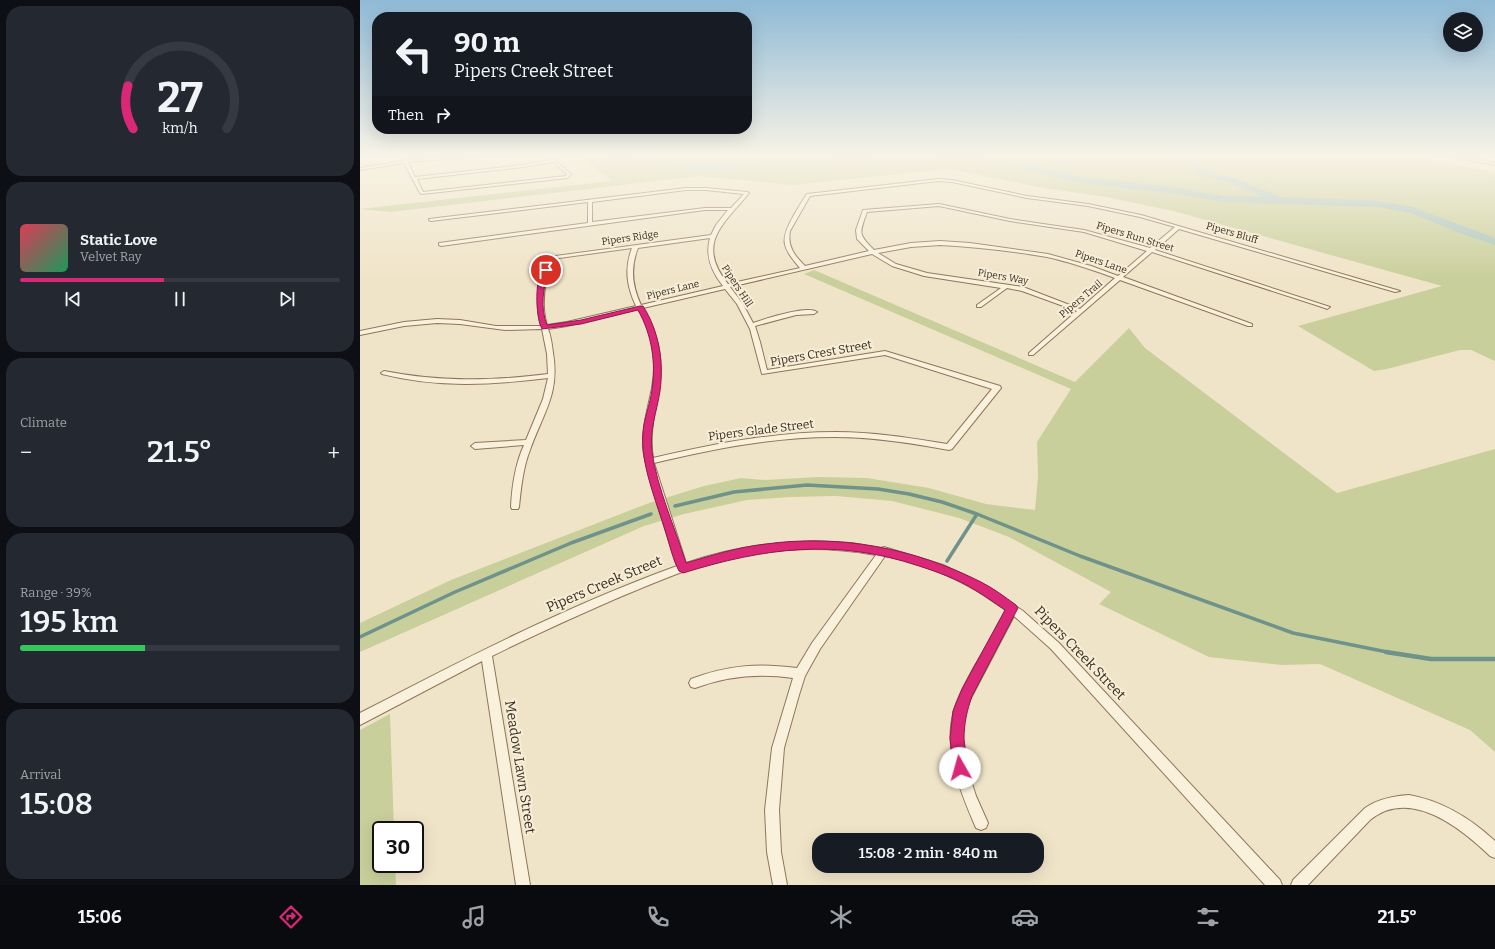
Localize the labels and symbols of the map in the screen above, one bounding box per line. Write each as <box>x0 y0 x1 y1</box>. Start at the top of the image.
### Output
street label: Pipers Run Street <box>1095 219 1176 255</box>
street label: Pipers Bluff <box>1205 220 1261 246</box>
street label: Pipers Ridge <box>601 228 659 248</box>
street label: Pipers Lane <box>1074 248 1128 276</box>
pin <box>529 253 563 287</box>
street label: Pipers Hill <box>719 263 755 310</box>
street label: Pipers Way <box>977 267 1030 287</box>
street label: Pipers Trail <box>1057 277 1105 320</box>
street label: Pipers Lane <box>645 278 701 302</box>
street label: Pipers Crest Street <box>769 337 874 369</box>
street label: Pipers Glade Street <box>707 417 815 443</box>
street label: Pipers Creek Street <box>544 552 664 616</box>
street label: Pipers Creek Street <box>1031 603 1129 703</box>
street label: Meadow Lawn Street <box>501 699 539 835</box>
position arrow <box>939 747 981 789</box>
speed limit sign: 30 <box>372 821 424 873</box>

